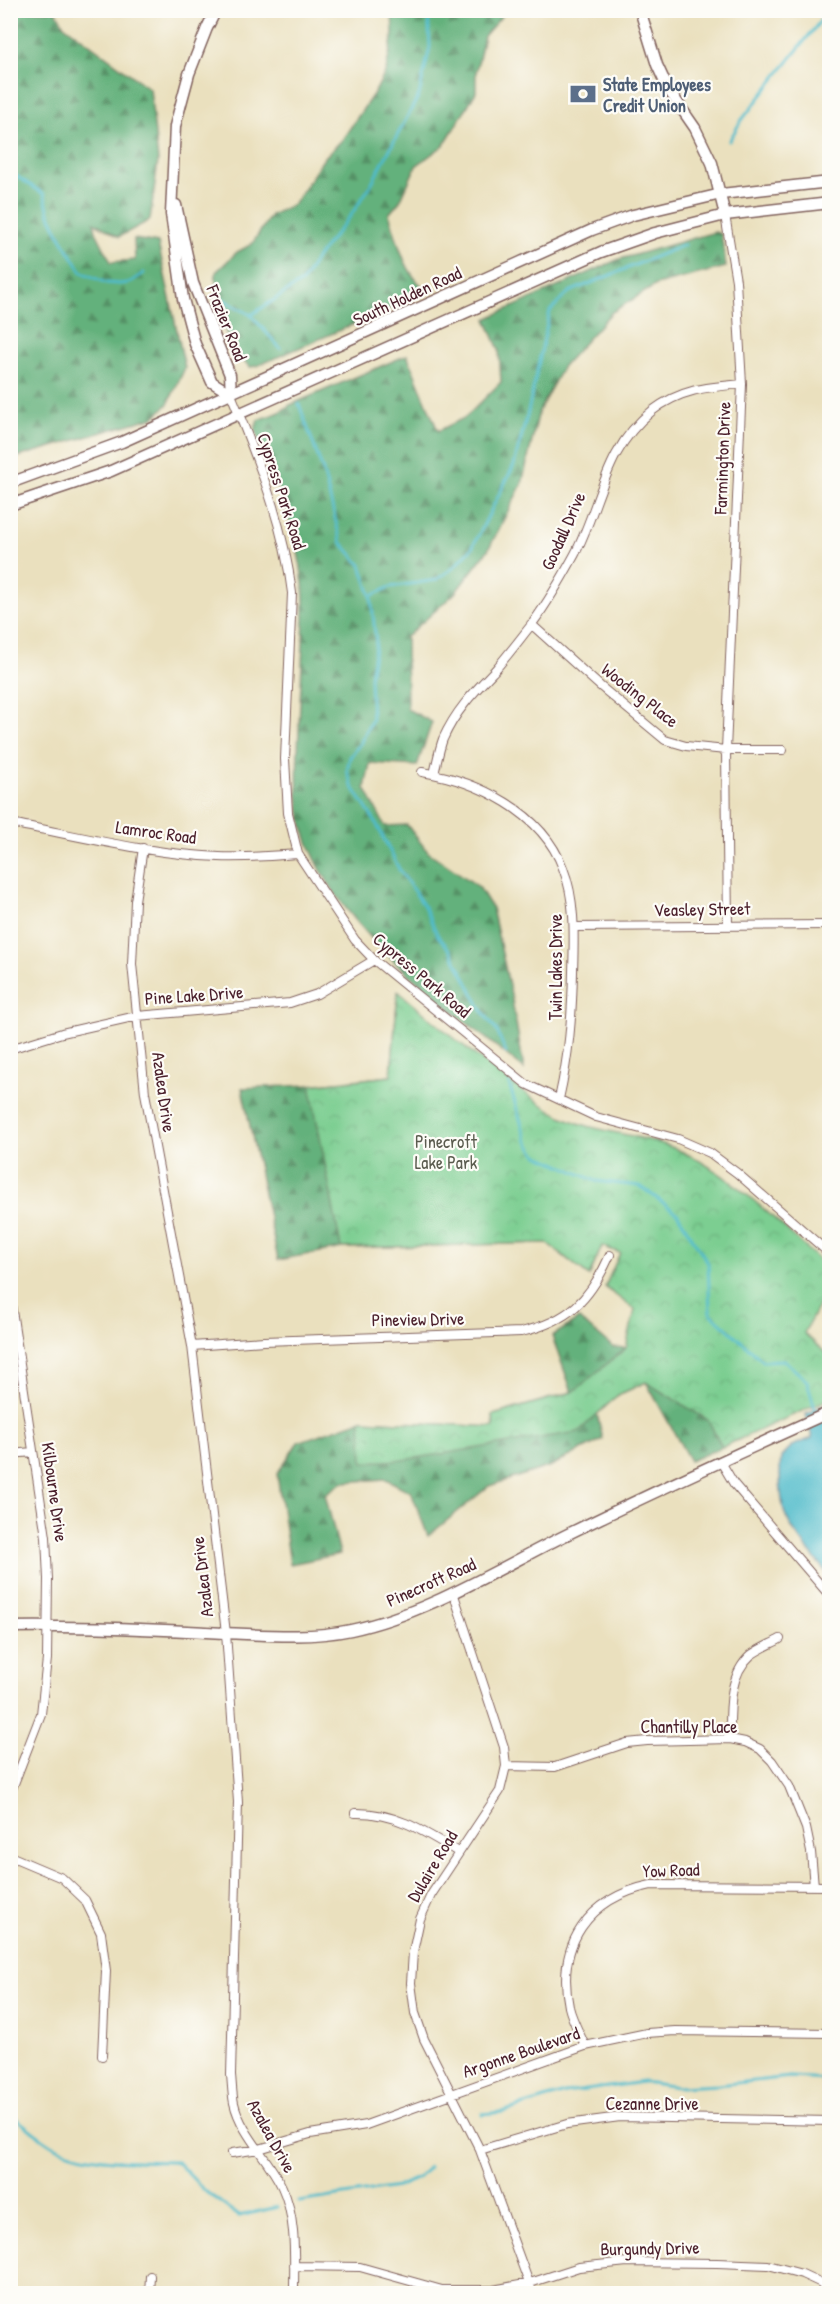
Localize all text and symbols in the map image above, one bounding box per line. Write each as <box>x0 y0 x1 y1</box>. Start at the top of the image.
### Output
place label: State Employees Credit Union <box>603 72 711 118</box>
bank icon: State Employees Credit Union <box>568 79 598 109</box>
street label: South Holden Road <box>349 260 465 332</box>
street label: Frazier Road <box>200 280 254 365</box>
street label: Farmington Drive <box>708 401 736 516</box>
street label: Cypress Park Road <box>251 430 313 552</box>
street label: Goodall Drive <box>535 488 591 574</box>
street label: Wooding Place <box>596 657 684 733</box>
street label: Lamroc Road <box>114 814 198 850</box>
street label: Veasley Street <box>653 896 751 922</box>
street label: Twin Lakes Drive <box>543 914 568 1020</box>
street label: Cypress Park Road <box>368 927 476 1023</box>
street label: Pine Lake Drive <box>144 979 244 1011</box>
street label: Azalea Drive <box>146 1050 182 1134</box>
park label: Pinecroft Lake Park <box>415 1129 478 1175</box>
street label: Pineview Drive <box>371 1306 465 1332</box>
street label: Kilbourne Drive <box>36 1441 74 1543</box>
street label: Azalea Drive <box>185 1535 219 1619</box>
street label: Pinecroft Road <box>382 1551 480 1613</box>
street label: Chantilly Place <box>640 1714 738 1739</box>
street label: Dulaire Road <box>401 1826 463 1906</box>
street label: Yow Road <box>642 1857 700 1883</box>
street label: Argonne Boulevard <box>459 2020 583 2084</box>
street label: Cezanne Drive <box>605 2091 699 2116</box>
street label: Azalea Drive <box>242 2095 302 2177</box>
street label: Burgundy Drive <box>600 2235 700 2261</box>

